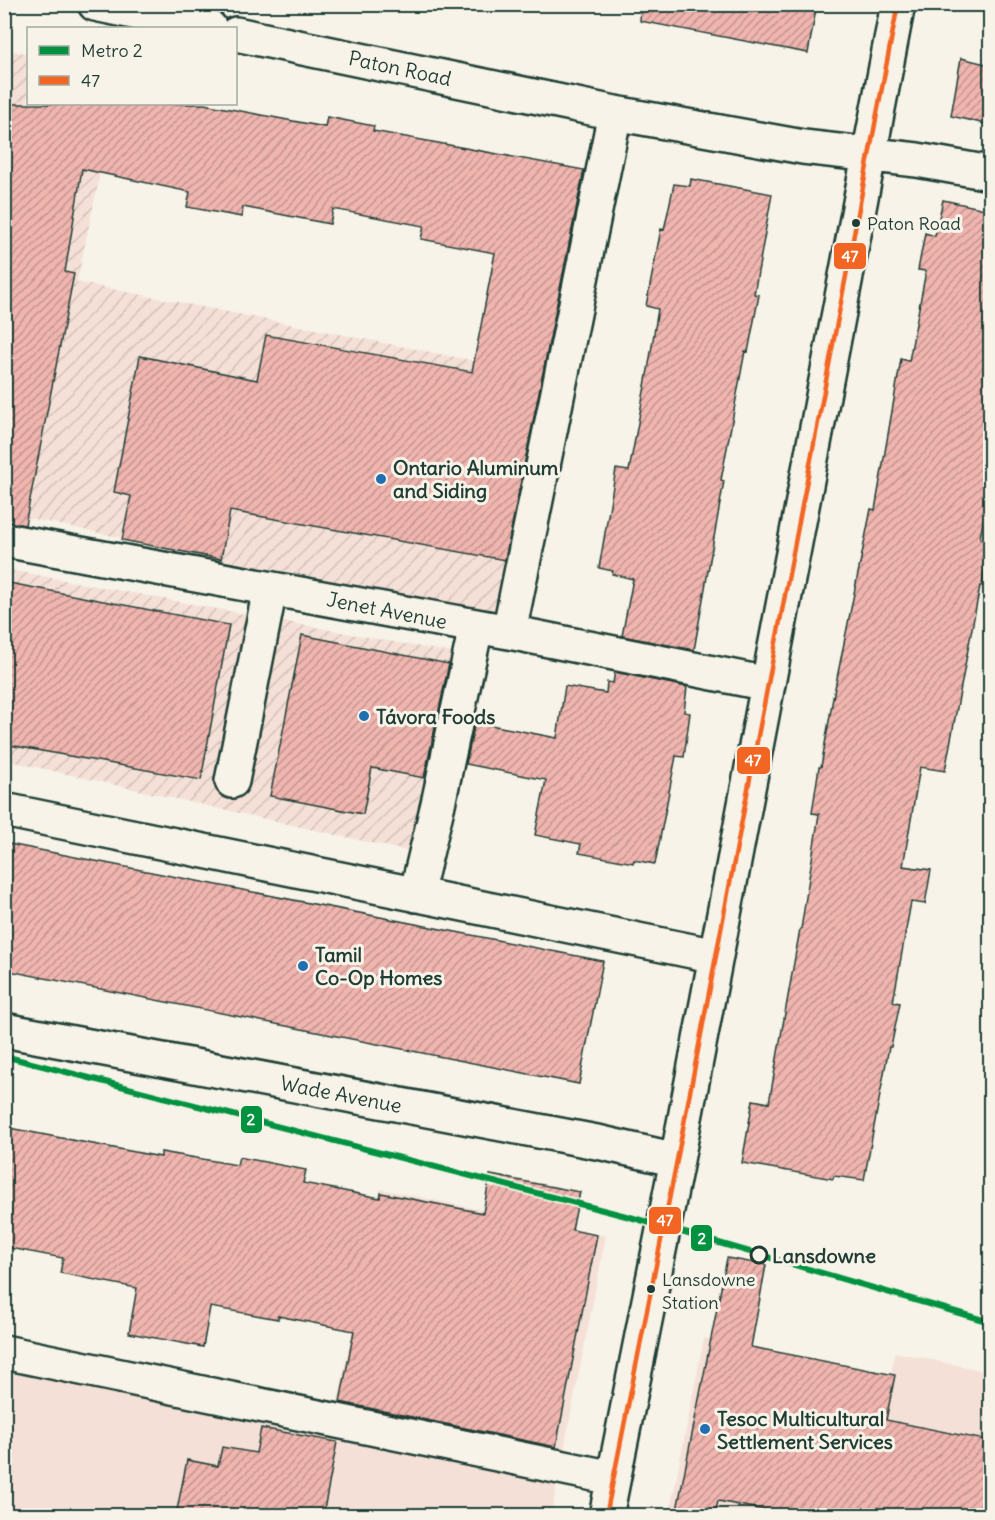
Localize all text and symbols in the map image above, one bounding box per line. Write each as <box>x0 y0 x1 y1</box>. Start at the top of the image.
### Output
legend <box>27 27 237 105</box>
text: Metro 2 <box>81 39 143 62</box>
street label: Paton Road <box>346 45 454 91</box>
text: 47 <box>81 69 100 92</box>
place label: Paton Road <box>867 212 961 235</box>
marker: Paton Road <box>850 217 862 229</box>
line badge: 47 <box>833 242 867 270</box>
text: 47 <box>842 246 859 266</box>
place label: Ontario Aluminum and Siding <box>393 455 559 503</box>
marker: Ontario Aluminum and Siding <box>374 472 388 486</box>
street label: Jenet Avenue <box>325 586 449 634</box>
place label: Távora Foods <box>376 704 495 729</box>
marker: Távora Foods <box>357 709 371 723</box>
line badge: 47 <box>736 746 771 775</box>
text: 47 <box>745 750 762 770</box>
place label: Tamil Co-Op Homes <box>315 942 442 990</box>
marker: Tamil Co-Op Homes <box>296 959 310 973</box>
street label: Wade Avenue <box>278 1070 404 1118</box>
line badge: 2 <box>240 1105 263 1134</box>
text: 2 <box>247 1109 256 1129</box>
line badge: 47 <box>648 1206 682 1235</box>
text: 47 <box>657 1210 674 1230</box>
line badge: 2 <box>690 1224 713 1252</box>
text: 2 <box>698 1228 707 1248</box>
place label: Lansdowne <box>772 1243 876 1268</box>
marker: Lansdowne <box>750 1246 768 1264</box>
place label: Lansdowne Station <box>662 1268 756 1314</box>
marker: Lansdowne Station <box>645 1283 657 1295</box>
place label: Tesoc Multicultural Settlement Services <box>717 1406 893 1454</box>
marker: Tesoc Multicultural Settlement Services <box>698 1422 712 1436</box>

